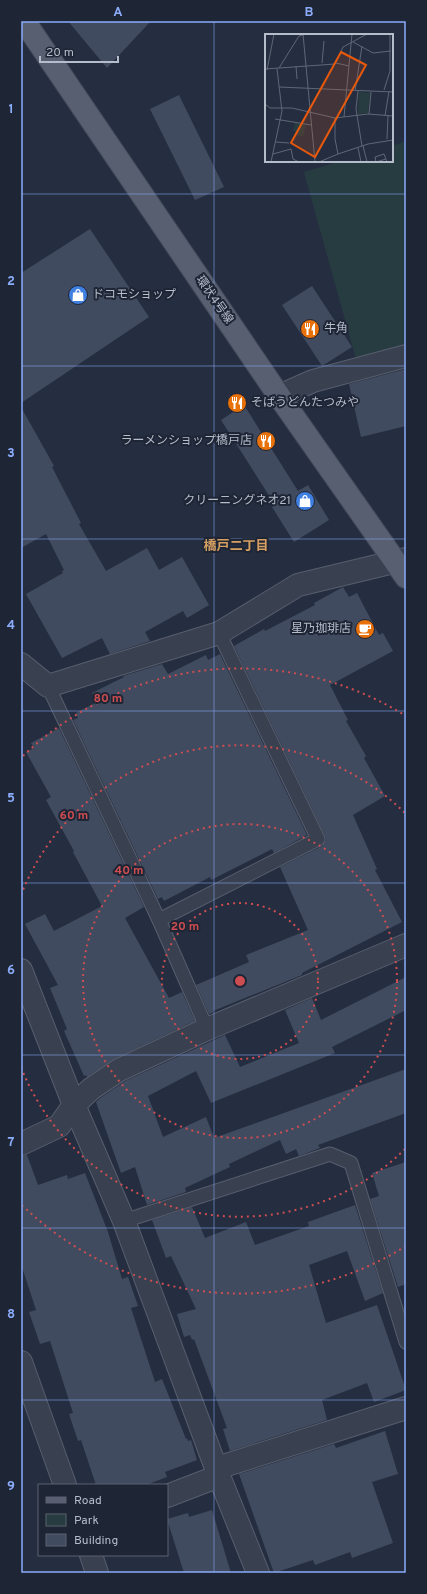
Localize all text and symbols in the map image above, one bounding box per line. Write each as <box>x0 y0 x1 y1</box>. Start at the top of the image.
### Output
text: A <box>113 5 123 21</box>
text: B <box>305 5 314 21</box>
inset map <box>265 34 393 162</box>
scale bar <box>40 38 118 64</box>
text: 20 m <box>46 45 74 61</box>
text: 1 <box>8 102 14 118</box>
street label: 環状4号線 <box>192 273 236 327</box>
text: 2 <box>7 274 15 290</box>
shop icon: ドコモショップ <box>67 284 89 306</box>
place label: ドコモショップ <box>92 287 176 303</box>
restaurant icon: 牛角 <box>299 318 321 340</box>
place label: 牛角 <box>324 321 348 337</box>
restaurant icon: そばうどんたつみや <box>226 392 248 414</box>
place label: そばうどんたつみや <box>251 395 359 411</box>
restaurant icon: ラーメンショップ橋戸店 <box>255 430 277 452</box>
place label: ラーメンショップ橋戸店 <box>120 433 252 449</box>
text: 3 <box>7 446 15 462</box>
shop icon: クリーニングネオ21 <box>294 490 316 512</box>
place label: クリーニングネオ21 <box>183 493 291 509</box>
district label: 橋戸二丁目 <box>203 538 269 555</box>
text: 4 <box>7 618 15 634</box>
cafe icon: 星乃珈琲店 <box>354 618 376 640</box>
place label: 星乃珈琲店 <box>291 621 351 637</box>
text: 80 m <box>94 691 122 707</box>
text: 5 <box>7 791 15 807</box>
text: 60 m <box>60 808 88 824</box>
text: 40 m <box>114 863 144 879</box>
text: 20 m <box>171 919 199 935</box>
text: 6 <box>7 963 15 979</box>
centre of rings <box>233 974 247 988</box>
text: 7 <box>8 1135 15 1151</box>
text: 8 <box>7 1307 15 1323</box>
text: 9 <box>7 1479 15 1495</box>
legend <box>38 1484 168 1556</box>
text: Road <box>74 1493 102 1509</box>
text: Park <box>74 1513 99 1529</box>
text: Building <box>74 1533 118 1549</box>

